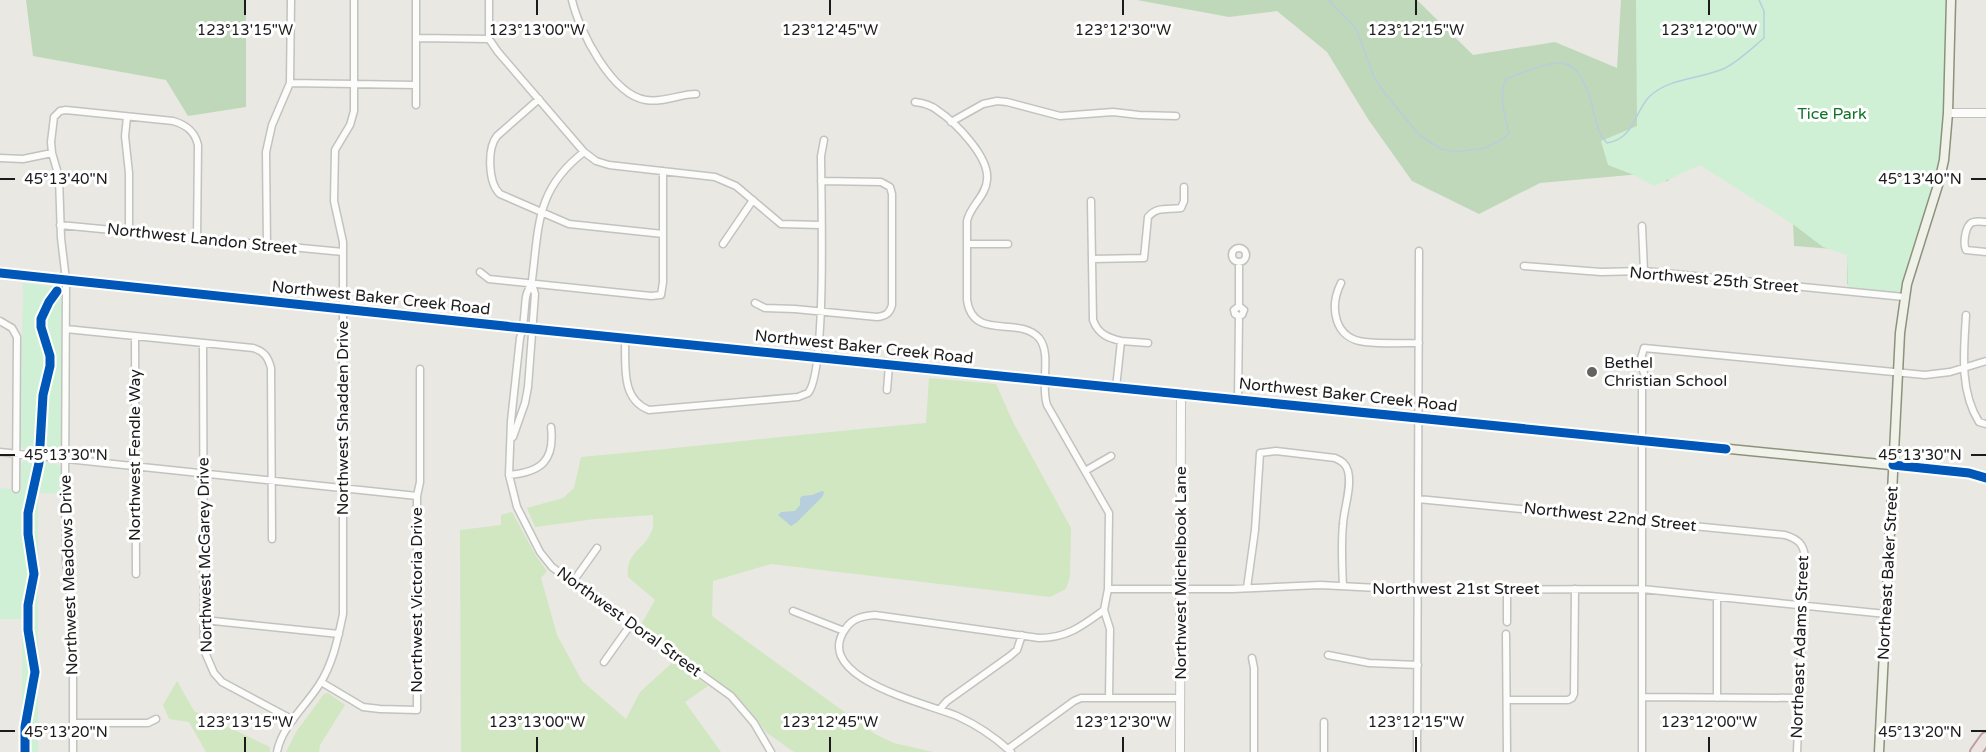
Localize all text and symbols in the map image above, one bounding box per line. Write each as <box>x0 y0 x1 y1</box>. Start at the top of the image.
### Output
text: 123°13'15"W <box>197 21 293 39</box>
text: 123°13'00"W <box>489 21 585 39</box>
text: 123°12'45"W <box>782 21 878 39</box>
text: 123°12'30"W <box>1075 21 1171 39</box>
text: 123°12'15"W <box>1368 21 1464 39</box>
text: 123°12'00"W <box>1661 21 1757 39</box>
park label: Tice Park <box>1797 104 1867 124</box>
text: 45°13'40"N <box>24 170 108 188</box>
text: 45°13'40"N <box>1878 170 1962 188</box>
street label: Northwest Landon Street <box>106 219 298 259</box>
street label: Northwest 25th Street <box>1629 263 1799 297</box>
street label: Northwest Baker Creek Road <box>271 277 491 319</box>
street label: Northwest Shadden Drive <box>333 321 353 515</box>
street label: Northwest Baker Creek Road <box>754 326 974 368</box>
place label: Bethel Christian School <box>1604 353 1727 391</box>
marker: Bethel Christian School <box>1585 365 1599 379</box>
street label: Northwest Fendle Way <box>125 369 145 541</box>
street label: Northwest Baker Creek Road <box>1238 374 1458 416</box>
text: 45°13'30"N <box>24 446 108 464</box>
text: 45°13'30"N <box>1878 446 1962 464</box>
street label: Northwest McGarey Drive <box>193 457 217 653</box>
street label: Northwest Michelbook Lane <box>1171 466 1191 680</box>
street label: Northwest Meadows Drive <box>56 474 82 676</box>
street label: Northeast Baker Street <box>1873 486 1903 660</box>
street label: Northwest 22nd Street <box>1523 498 1697 536</box>
street label: Northwest Victoria Drive <box>407 507 427 693</box>
street label: Northeast Adams Street <box>1787 555 1813 739</box>
street label: Northwest Doral Street <box>553 563 705 681</box>
street label: Northwest 21st Street <box>1372 579 1540 599</box>
text: 123°13'15"W <box>197 713 293 731</box>
text: 123°13'00"W <box>489 713 585 731</box>
text: 123°12'45"W <box>782 713 878 731</box>
text: 123°12'30"W <box>1075 713 1171 731</box>
text: 123°12'15"W <box>1368 713 1464 731</box>
text: 123°12'00"W <box>1661 713 1757 731</box>
text: 45°13'20"N <box>24 723 108 741</box>
text: 45°13'20"N <box>1878 723 1962 741</box>

